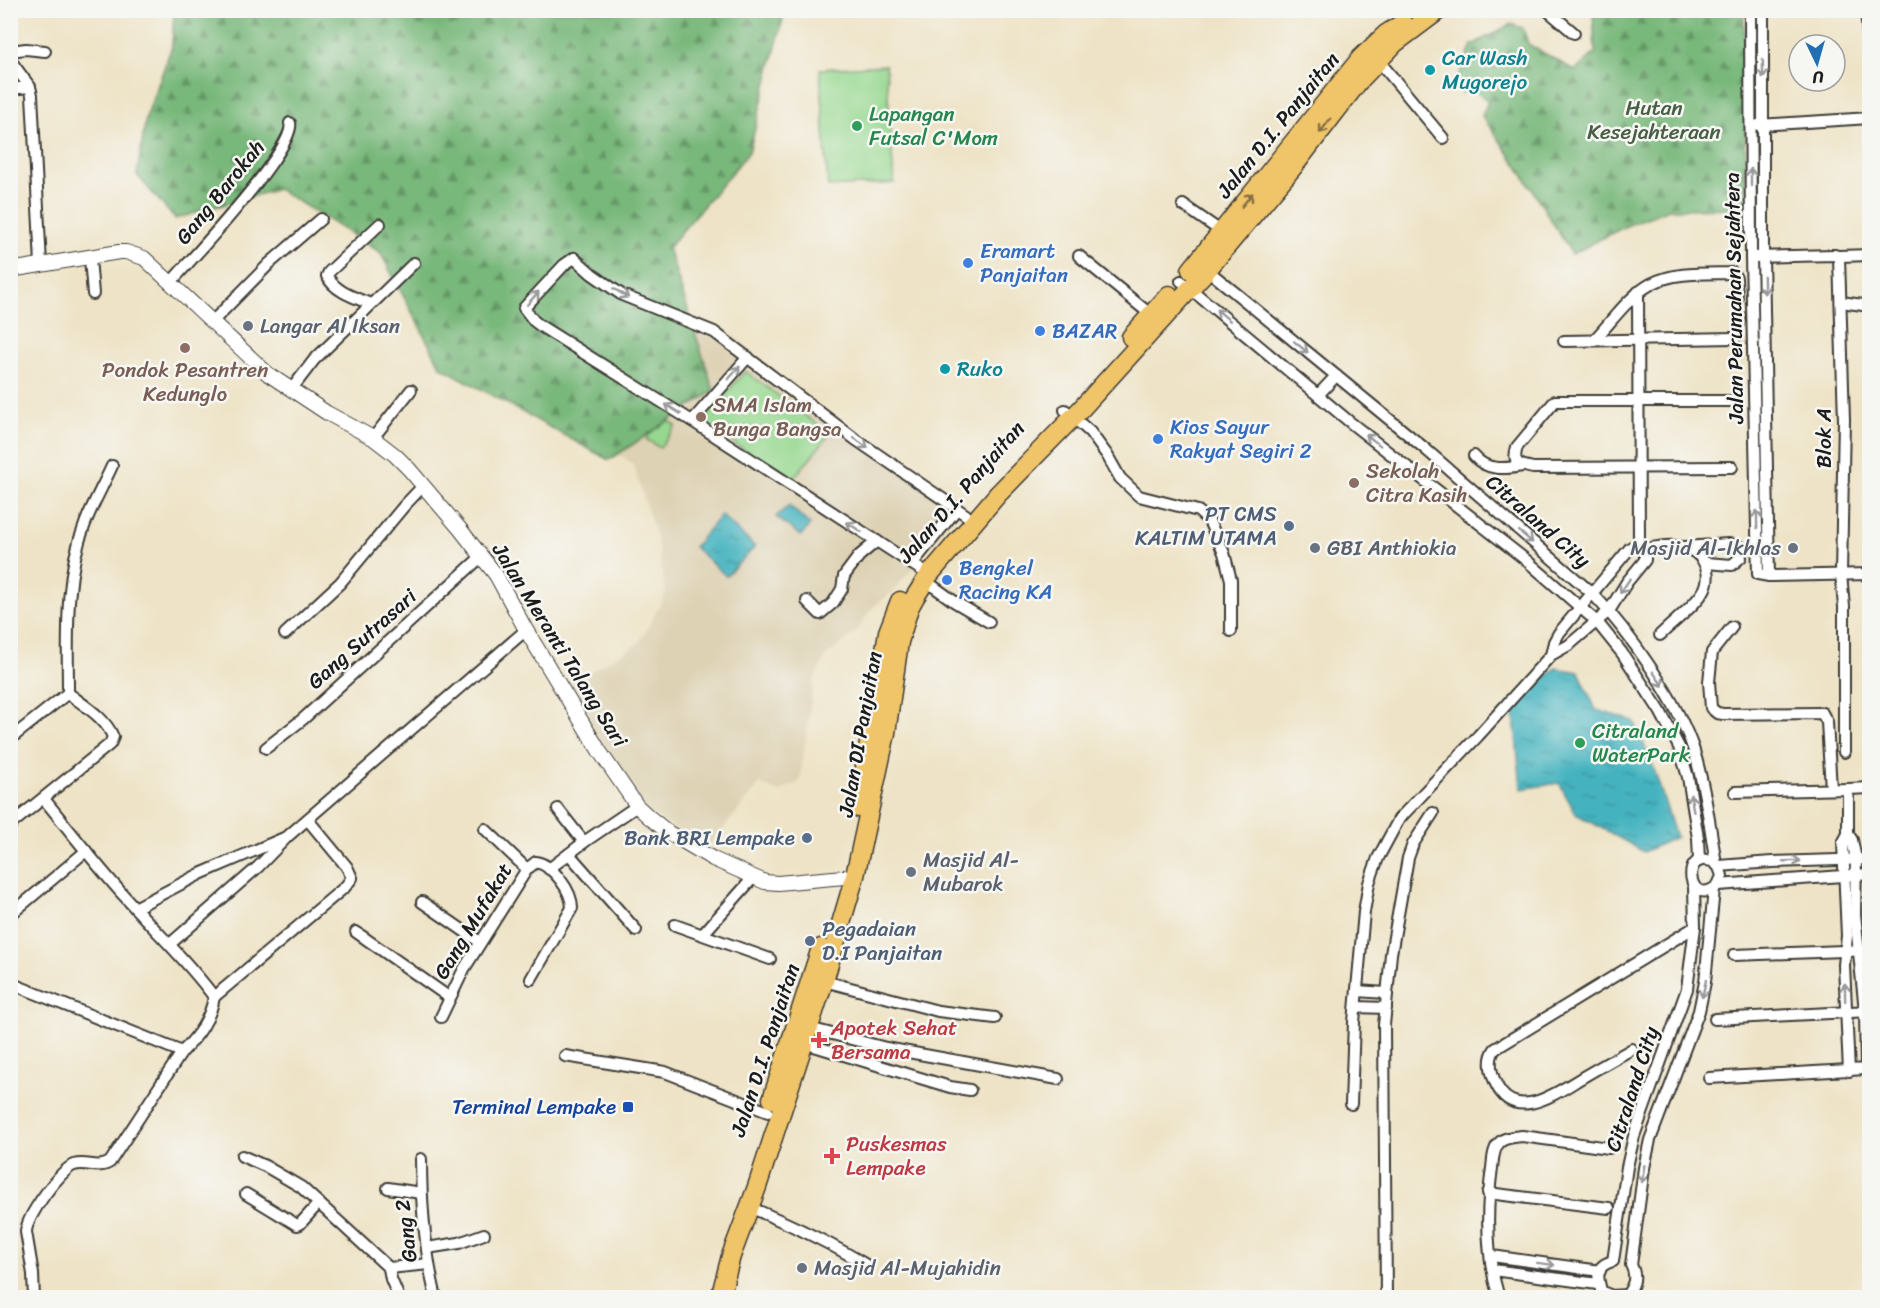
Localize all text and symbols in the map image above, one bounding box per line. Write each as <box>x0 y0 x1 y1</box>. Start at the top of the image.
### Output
north arrow <box>1787 33 1847 93</box>
place label: Car Wash Mugorejo <box>1442 39 1528 101</box>
street label: Jalan D.I. Panjaitan <box>1206 43 1349 208</box>
one-way arrow <box>1757 58 1769 78</box>
marker: Car Wash Mugorejo <box>1423 63 1437 77</box>
text: U <box>1810 63 1825 92</box>
park label: Hutan Kesejahteraan <box>1587 89 1721 151</box>
place label: Lapangan Futsal C'Mom <box>869 95 998 157</box>
one-way arrow <box>1318 117 1331 133</box>
marker: Lapangan Futsal C'Mom <box>850 119 864 133</box>
street label: Gang Barokah <box>165 131 275 253</box>
one-way arrow <box>1745 168 1757 188</box>
street label: Jalan Perumahan Sejahtera <box>1713 172 1755 425</box>
one-way arrow <box>1241 192 1254 208</box>
place label: Eramart Panjaitan <box>980 232 1068 294</box>
marker: Eramart Panjaitan <box>961 256 975 270</box>
one-way arrow <box>1758 274 1770 294</box>
one-way arrow <box>612 288 629 300</box>
one-way arrow <box>526 291 540 306</box>
place label: Langar Al Iksan <box>260 307 400 345</box>
one-way arrow <box>1216 308 1231 322</box>
place label: BAZAR <box>1052 312 1117 350</box>
marker: Langar Al Iksan <box>241 319 255 333</box>
marker: BAZAR <box>1033 324 1047 338</box>
marker: Pondok Pesantren Kedunglo <box>178 341 192 355</box>
one-way arrow <box>1293 341 1309 354</box>
place label: Ruko <box>957 350 1003 388</box>
place label: Pondok Pesantren Kedunglo <box>102 351 268 413</box>
marker: Ruko <box>938 362 952 376</box>
one-way arrow <box>727 366 741 381</box>
place label: SMA Islam Bunga Bangsa <box>713 386 842 448</box>
one-way arrow <box>665 402 682 414</box>
place label: Kios Sayur Rakyat Segiri 2 <box>1170 408 1312 470</box>
street label: Blok A <box>1805 408 1843 468</box>
marker: SMA Islam Bunga Bangsa <box>694 410 708 424</box>
street label: Jalan D.I. Panjaitan <box>887 412 1034 573</box>
marker: Kios Sayur Rakyat Segiri 2 <box>1151 432 1165 446</box>
one-way arrow <box>1365 434 1381 447</box>
one-way arrow <box>853 437 869 449</box>
place label: Sekolah Citra Kasih <box>1366 452 1467 514</box>
street label: Citraland City <box>1477 464 1600 578</box>
marker: Sekolah Citra Kasih <box>1347 476 1361 490</box>
place label: PT CMS KALTIM UTAMA <box>1135 495 1277 557</box>
one-way arrow <box>1751 510 1763 530</box>
marker: PT CMS KALTIM UTAMA <box>1282 519 1296 533</box>
one-way arrow <box>846 520 863 532</box>
place label: GBI Anthiokia <box>1327 529 1457 567</box>
place label: Masjid Al-Ikhlas <box>1630 529 1781 567</box>
one-way arrow <box>1518 530 1533 544</box>
street label: Jalan Meranti Talang Sari <box>481 534 639 756</box>
marker: GBI Anthiokia <box>1308 541 1322 555</box>
marker: Masjid Al-Ikhlas <box>1786 541 1800 555</box>
place label: Bengkel Racing KA <box>959 549 1053 611</box>
marker: Bengkel Racing KA <box>940 573 954 587</box>
one-way arrow <box>1619 577 1631 593</box>
street label: Gang Sutrasari <box>298 578 427 699</box>
street label: Jalan DI Panjaitan <box>827 648 893 821</box>
one-way arrow <box>1652 671 1664 687</box>
place label: Citraland WaterPark <box>1592 712 1691 774</box>
marker: Citraland WaterPark <box>1573 736 1587 750</box>
one-way arrow <box>1686 794 1697 814</box>
place label: Bank BRI Lempake <box>624 819 795 857</box>
marker: Bank BRI Lempake <box>800 831 814 845</box>
place label: Masjid Al- Mubarok <box>923 841 1019 903</box>
street label: Gang Mufakat <box>423 855 523 987</box>
one-way arrow <box>1781 856 1801 867</box>
marker: Masjid Al- Mubarok <box>904 865 918 879</box>
place label: Pegadaian D.I Panjaitan <box>822 910 942 972</box>
marker: Pegadaian D.I Panjaitan <box>803 934 817 948</box>
street label: Jalan D.I. Panjaitan <box>719 958 811 1142</box>
one-way arrow <box>1697 979 1709 998</box>
one-way arrow <box>1839 982 1850 1002</box>
place label: Apotek Sehat Bersama <box>830 1009 957 1071</box>
street label: Citraland City <box>1594 1021 1670 1157</box>
marker: Apotek Sehat Bersama <box>812 1033 826 1047</box>
place label: Terminal Lempake <box>452 1088 616 1126</box>
marker: Terminal Lempake <box>621 1100 635 1114</box>
place label: Puskesmas Lempake <box>846 1125 947 1187</box>
marker: Puskesmas Lempake <box>823 1147 841 1165</box>
one-way arrow <box>1638 1164 1649 1183</box>
street label: Gang 2 <box>383 1197 429 1265</box>
place label: Masjid Al-Mujahidin <box>814 1249 1001 1287</box>
one-way arrow <box>1535 1258 1555 1269</box>
marker: Masjid Al-Mujahidin <box>795 1261 809 1275</box>

